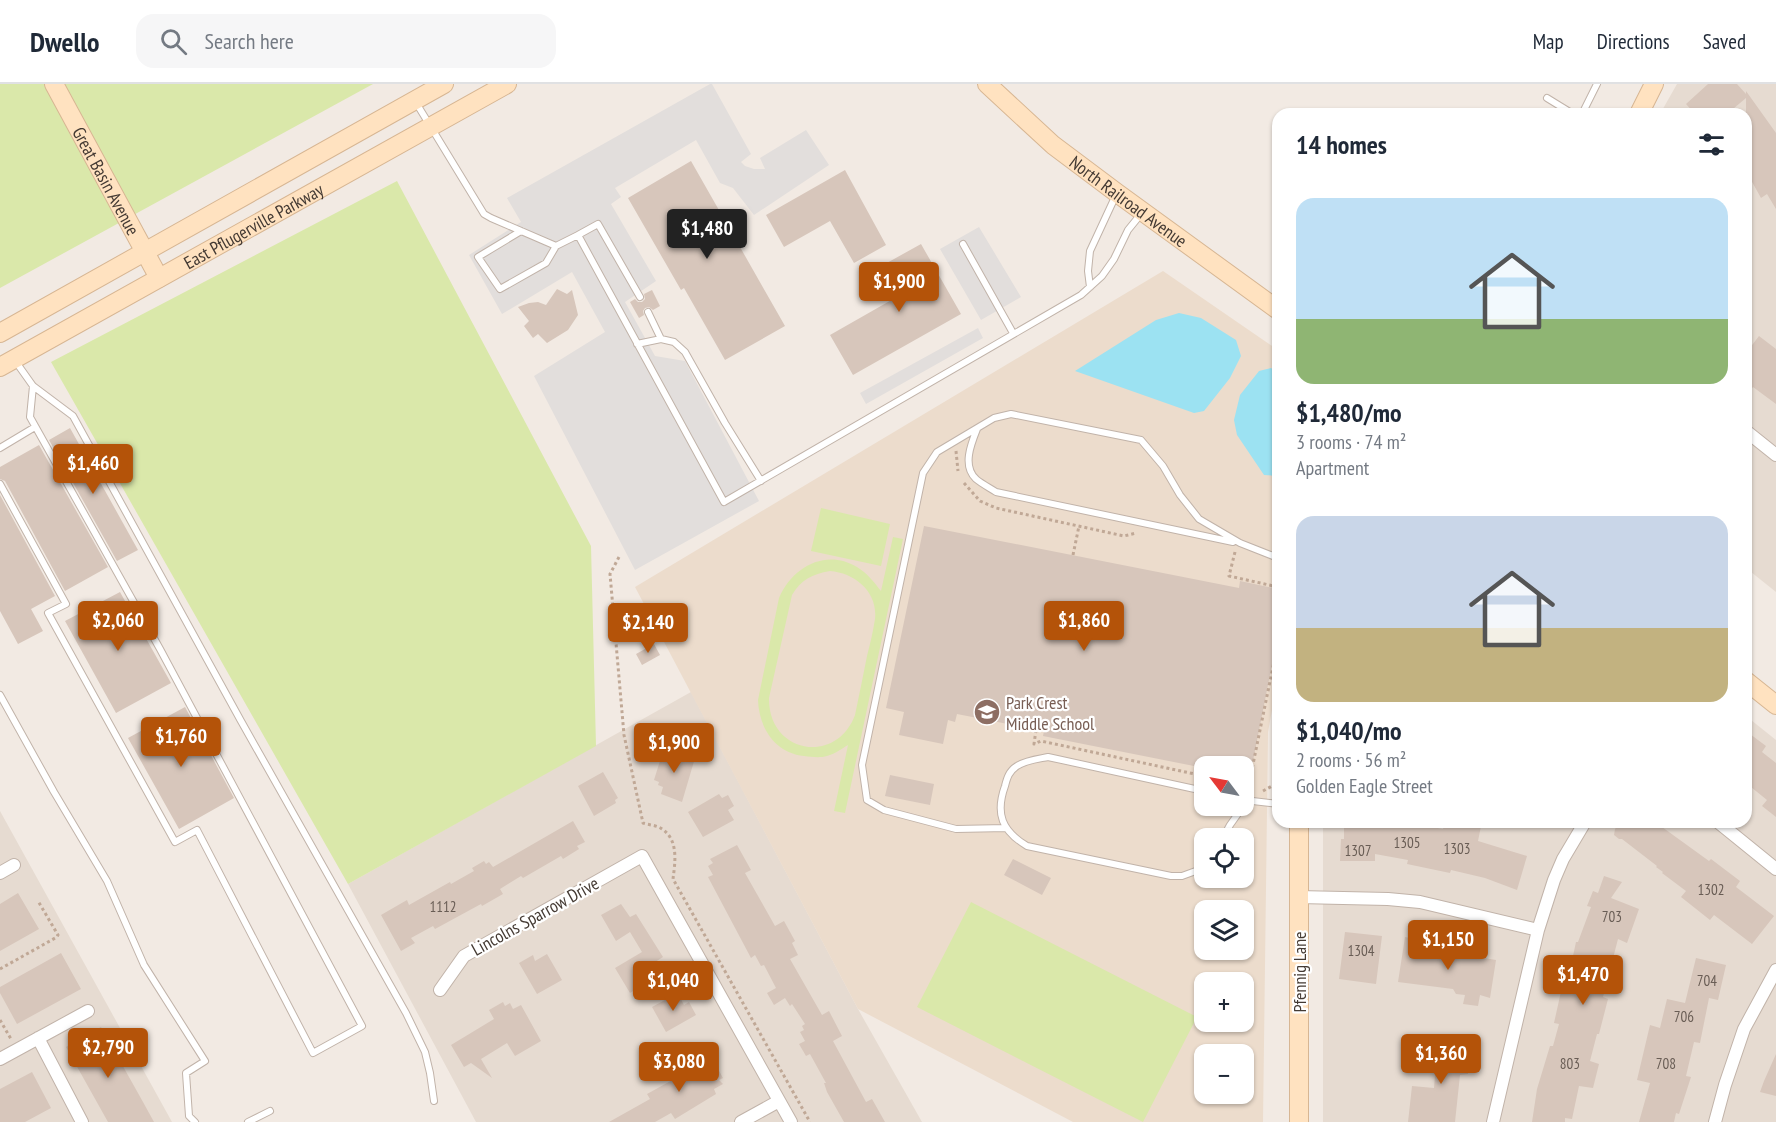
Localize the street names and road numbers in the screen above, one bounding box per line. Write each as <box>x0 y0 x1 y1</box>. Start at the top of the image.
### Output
street label: Great Basin Avenue <box>68 123 145 239</box>
street label: North Railroad Avenue <box>1065 150 1192 252</box>
street label: East Pflugerville Parkway <box>179 177 327 274</box>
street label: Lincolns Sparrow Drive <box>467 871 603 961</box>
street label: Pfennig Lane <box>1288 931 1311 1013</box>

